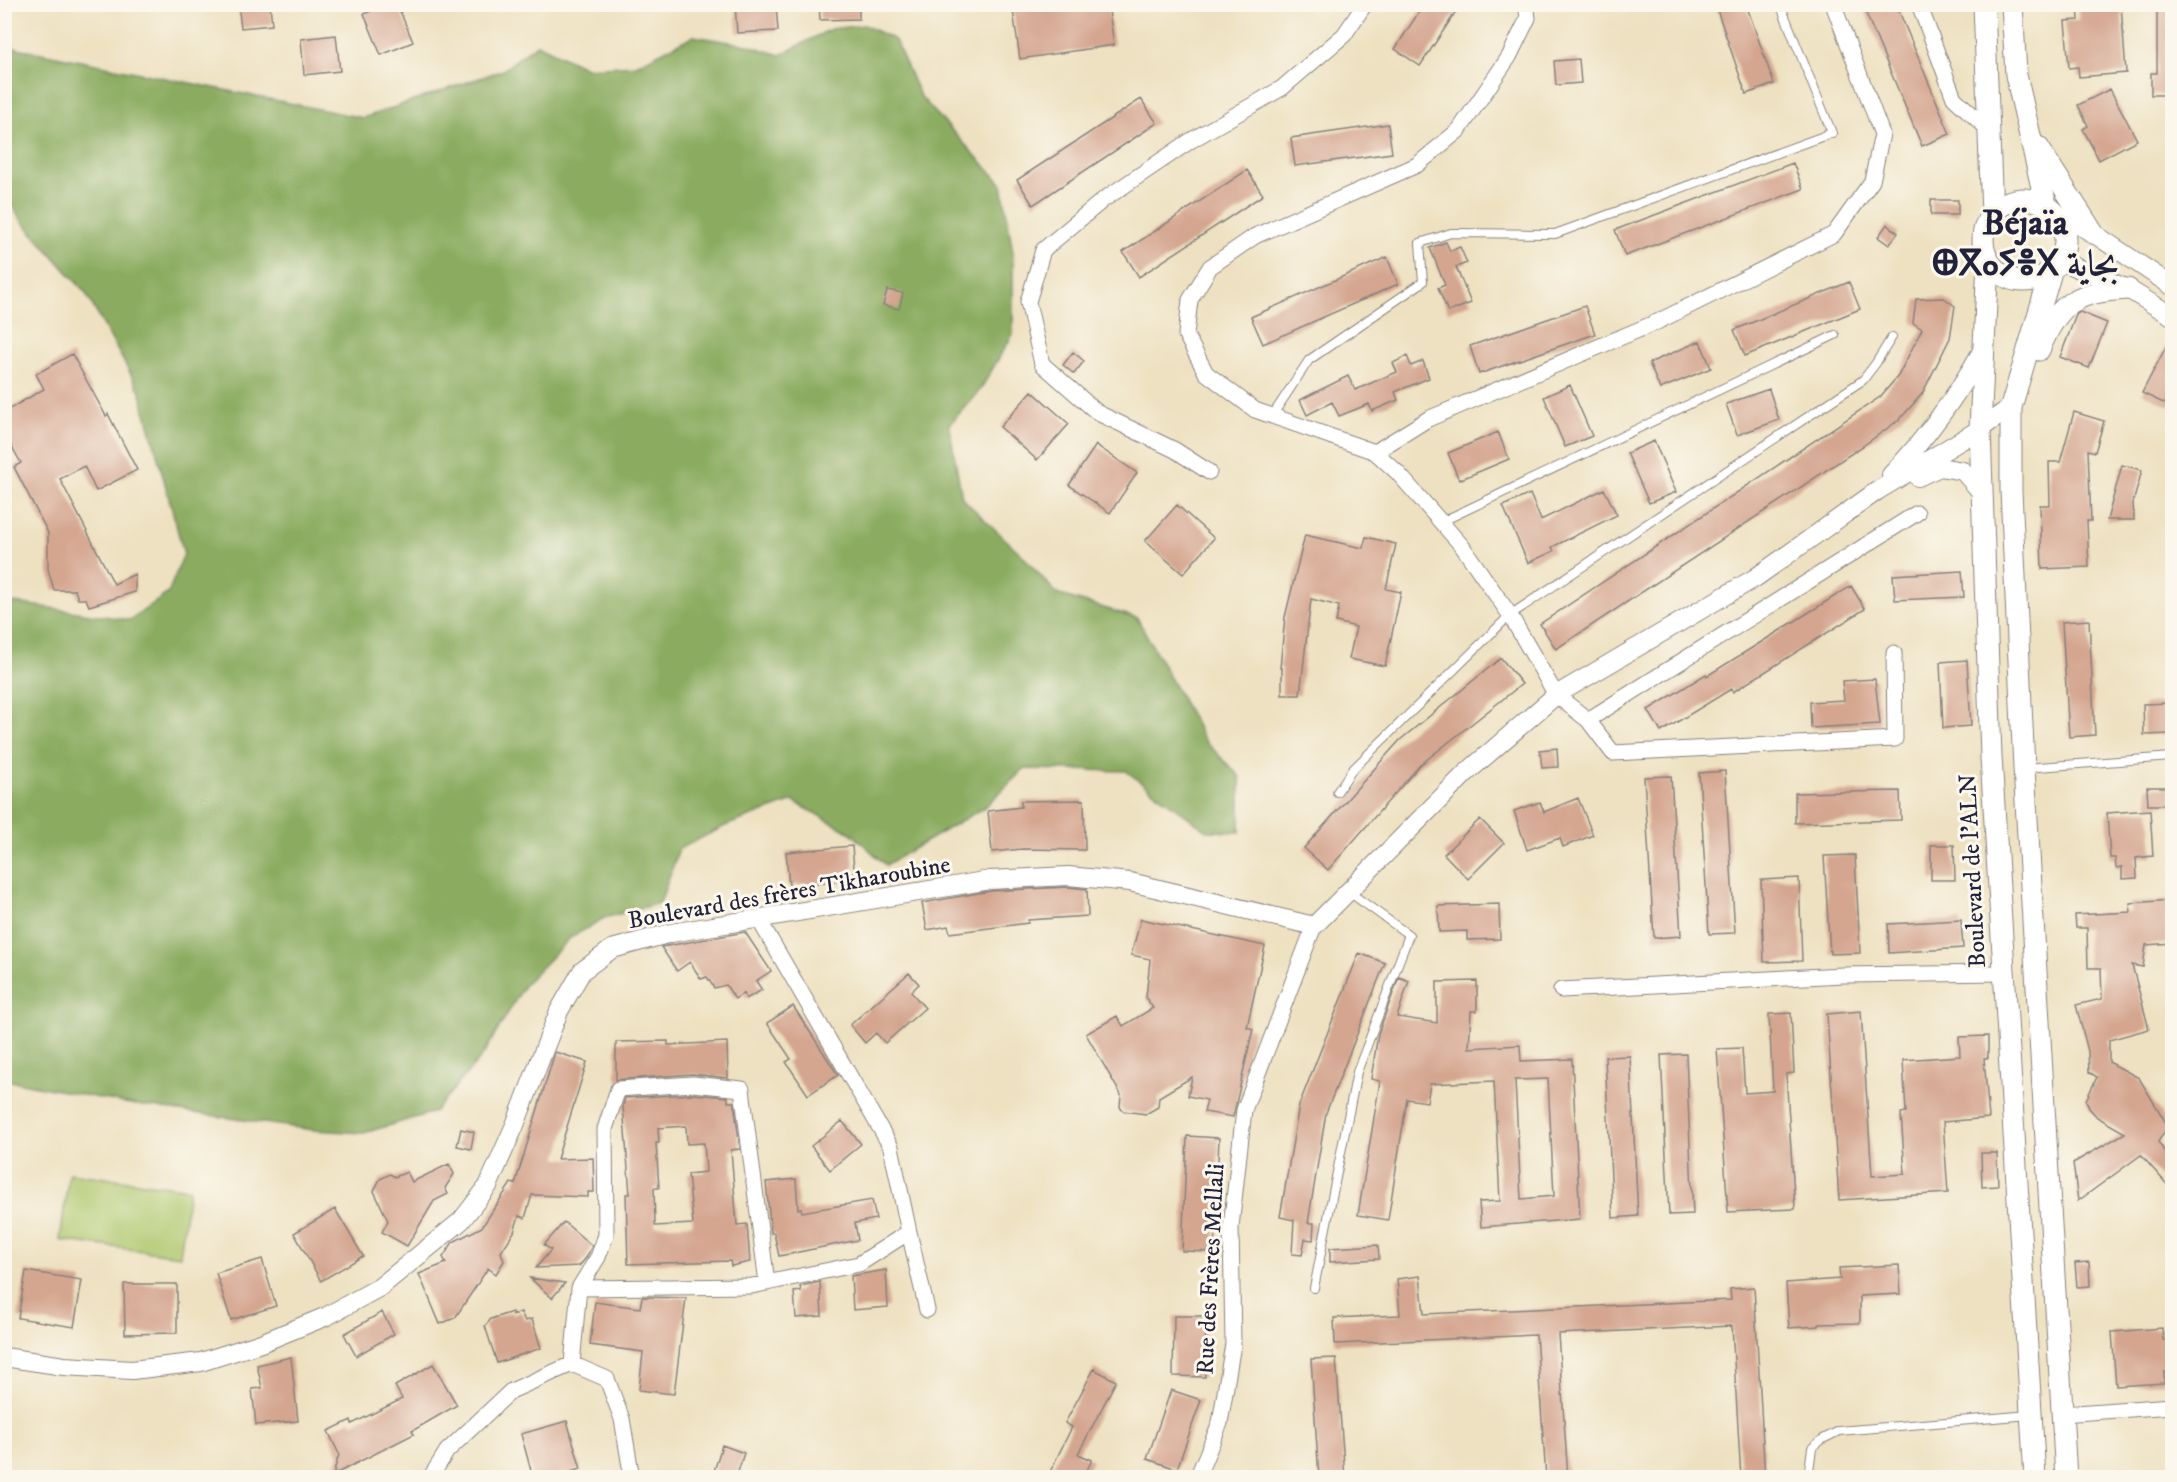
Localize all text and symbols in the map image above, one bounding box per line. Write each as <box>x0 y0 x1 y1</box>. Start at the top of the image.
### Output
district label: Béjaïa ⴲⴳⴰⵢⴻⵝ بجاية <box>1931 201 2119 287</box>
street label: Boulevard de l'ALN <box>1953 773 1993 969</box>
street label: Boulevard des frères Tikharoubine <box>626 850 953 936</box>
street label: Rue des Frères Mellali <box>1190 1163 1232 1376</box>

